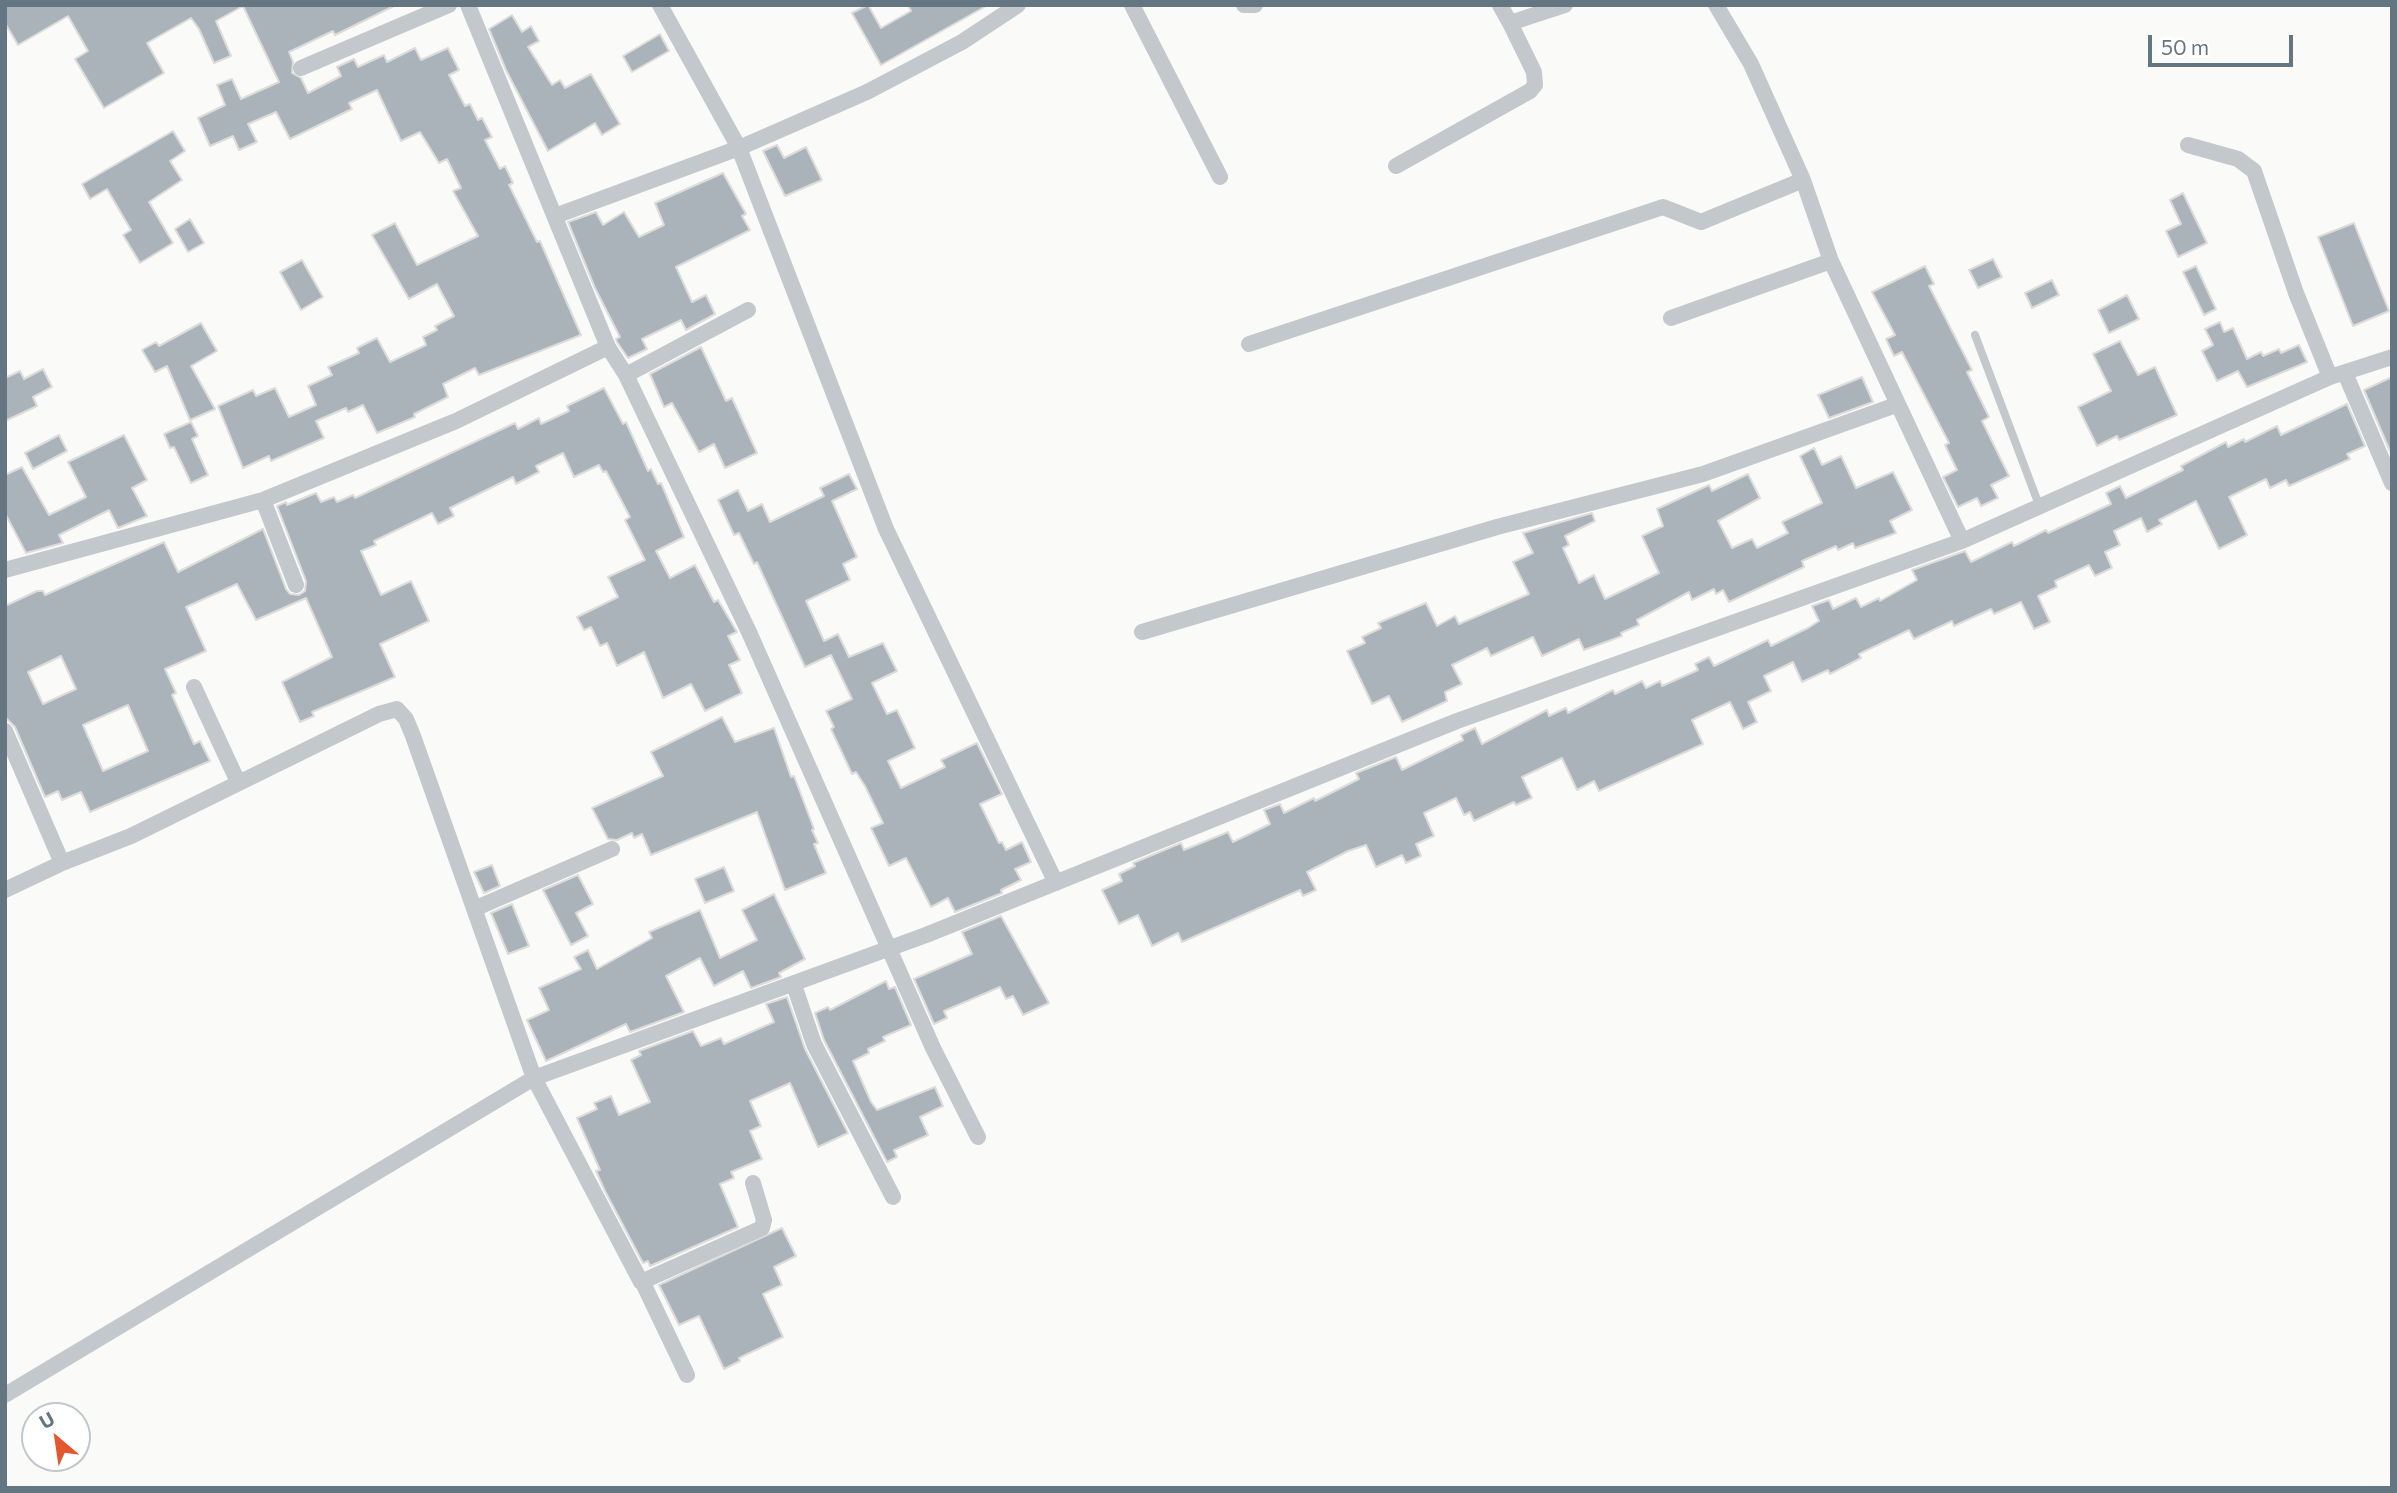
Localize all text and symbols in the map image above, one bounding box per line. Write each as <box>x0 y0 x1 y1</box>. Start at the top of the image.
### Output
scale bar <box>2152 21 2297 65</box>
text: 50 m <box>2161 34 2209 59</box>
north arrow <box>21 1402 91 1472</box>
text: U <box>35 1407 58 1433</box>

